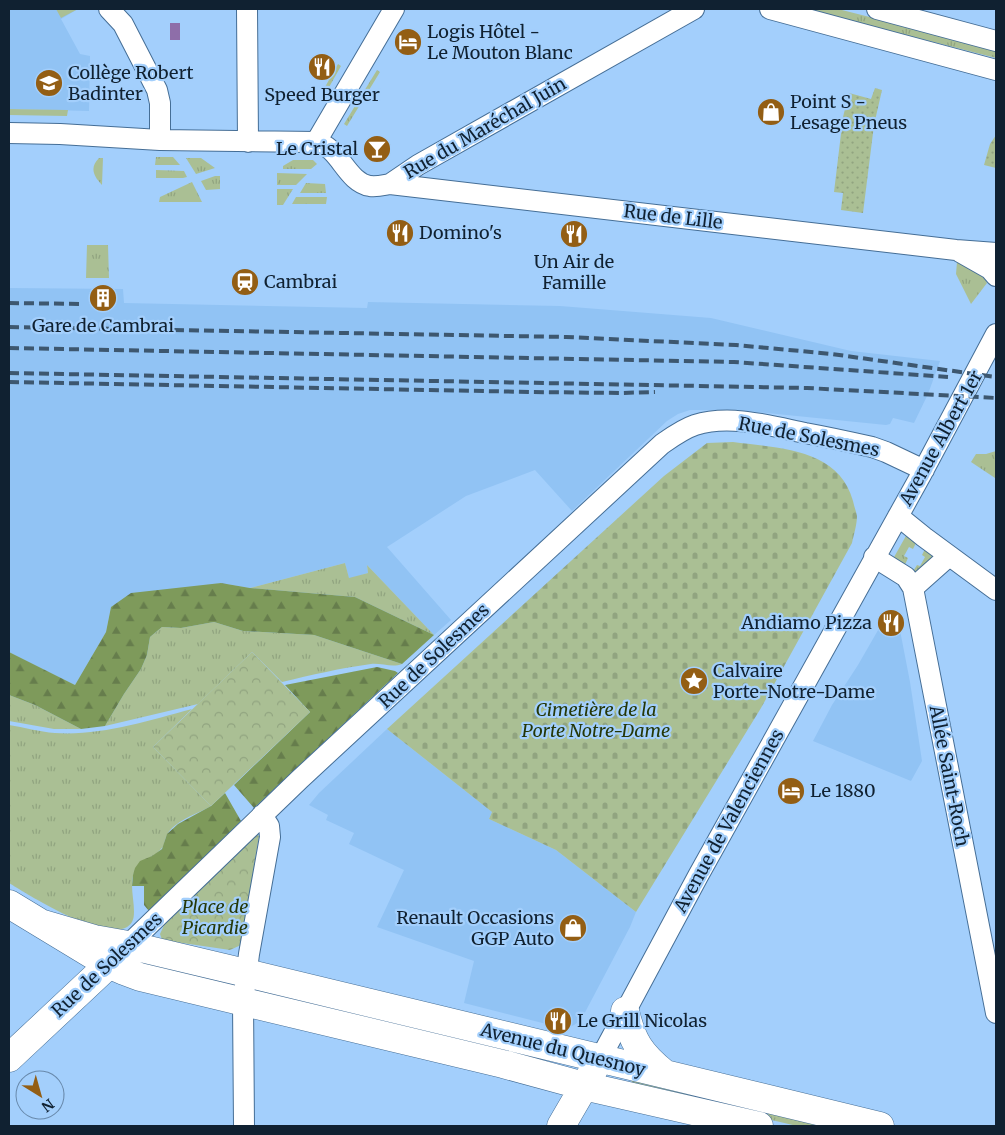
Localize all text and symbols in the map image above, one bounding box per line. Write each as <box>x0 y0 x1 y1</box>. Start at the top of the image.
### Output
place label: Logis Hôtel - Le Mouton Blanc <box>427 20 573 64</box>
hotel icon: Logis Hôtel - Le Mouton Blanc <box>393 27 423 57</box>
restaurant icon: Speed Burger <box>307 52 337 82</box>
place label: Collège Robert Badinter <box>68 61 194 105</box>
school or university icon: Collège Robert Badinter <box>34 68 64 98</box>
street label: Rue du Maréchal Juin <box>399 72 570 183</box>
place label: Speed Burger <box>264 83 380 106</box>
place label: Point S - Lesage Pneus <box>790 90 907 134</box>
shop icon: Point S - Lesage Pneus <box>756 97 786 127</box>
bar icon: Le Cristal <box>362 134 392 164</box>
place label: Le Cristal <box>276 137 358 160</box>
street label: Rue de Lille <box>622 199 724 234</box>
restaurant icon: Domino's <box>385 218 415 248</box>
restaurant icon: Un Air de Famille <box>559 219 589 249</box>
place label: Domino's <box>419 221 502 244</box>
place label: Un Air de Famille <box>534 250 614 294</box>
station icon: Cambrai <box>230 267 260 297</box>
place label: Cambrai <box>264 270 338 293</box>
building icon: Gare de Cambrai <box>88 283 118 313</box>
place label: Gare de Cambrai <box>32 314 174 337</box>
street label: Avenue Albert 1er <box>893 366 987 510</box>
street label: Rue de Solesmes <box>737 412 882 461</box>
street label: Rue de Solesmes <box>373 598 494 713</box>
restaurant icon: Andiamo Pizza <box>876 608 906 638</box>
place label: Andiamo Pizza <box>740 611 872 634</box>
place label: Calvaire Porte-Notre-Dame <box>713 659 875 703</box>
place icon: Calvaire Porte-Notre-Dame <box>679 666 709 696</box>
park label: Cimetière de la Porte Notre-Dame <box>522 698 670 742</box>
street label: Allée Saint-Roch <box>924 702 974 849</box>
street label: Avenue de Valenciennes <box>668 725 789 917</box>
hotel icon: Le 1880 <box>776 776 806 806</box>
place label: Le 1880 <box>810 779 876 802</box>
park label: Place de Picardie <box>182 895 248 939</box>
place label: Renault Occasions GGP Auto <box>396 906 554 950</box>
street label: Rue de Solesmes <box>46 907 167 1022</box>
shop icon: Renault Occasions GGP Auto <box>558 913 588 943</box>
restaurant icon: Le Grill Nicolas <box>543 1006 573 1036</box>
place label: Le Grill Nicolas <box>577 1009 707 1032</box>
street label: Avenue du Quesnoy <box>477 1018 649 1081</box>
north arrow <box>15 1070 65 1120</box>
text: N <box>38 1095 58 1116</box>

